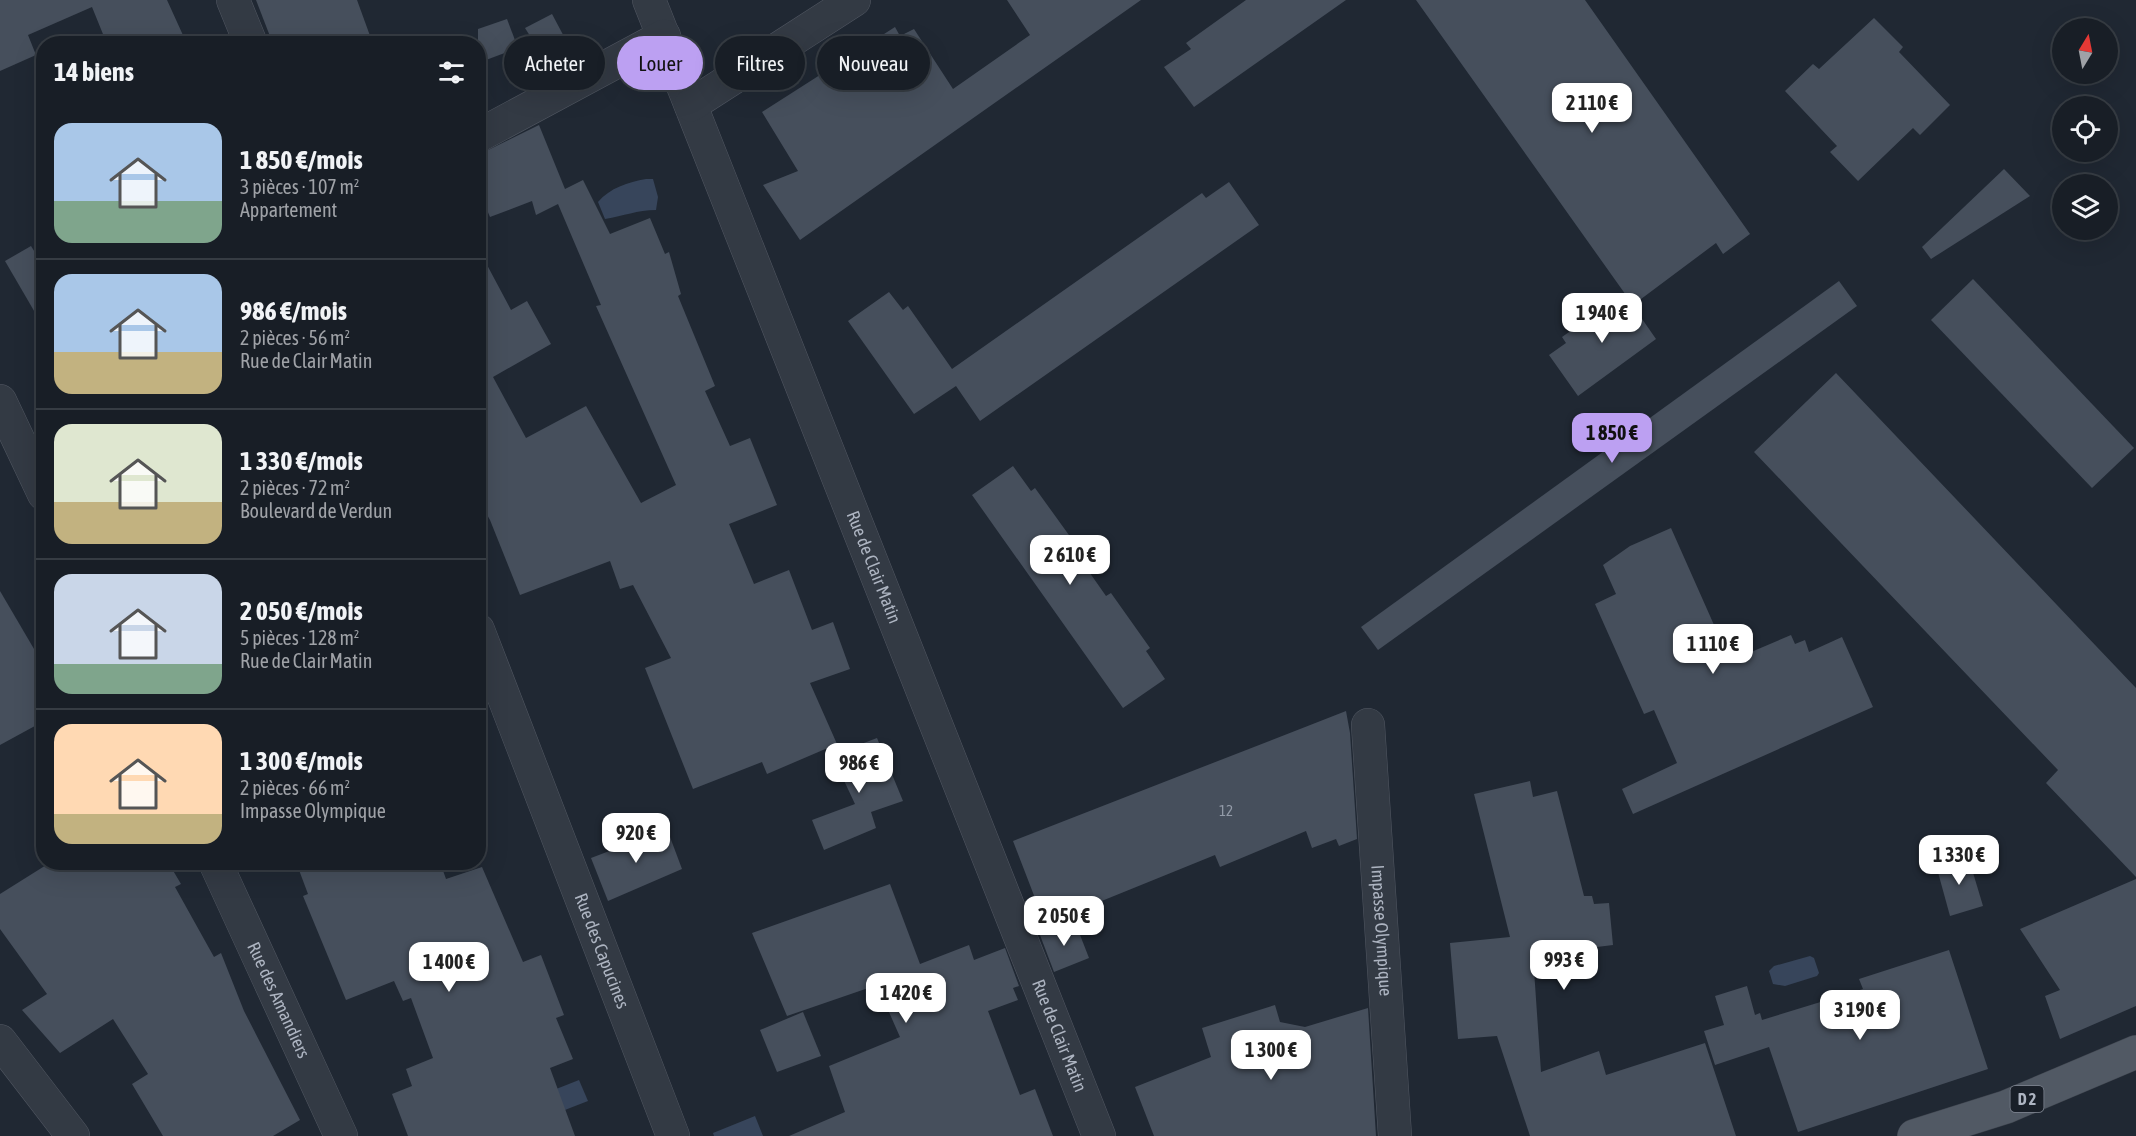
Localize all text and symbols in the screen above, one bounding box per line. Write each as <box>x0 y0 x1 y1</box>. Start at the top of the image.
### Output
north arrow <box>2052 18 2118 84</box>
map controls <box>2052 18 2118 240</box>
chip: Acheter <box>504 36 605 90</box>
chip: Louer <box>617 36 703 90</box>
chip: Filtres <box>715 36 805 90</box>
chip: Nouveau <box>817 36 930 90</box>
icon: filters <box>435 56 468 89</box>
text: 14 biens <box>54 57 134 87</box>
pin: 2 110 € <box>1537 83 1647 134</box>
text: 2 110 € <box>1566 91 1618 114</box>
button: locate <box>2052 96 2118 162</box>
text: 1 850 €/mois <box>240 145 363 175</box>
icon: home <box>102 147 174 219</box>
button: layers <box>2052 174 2118 240</box>
text: 3 pièces · 107 m² <box>240 175 359 198</box>
text: Appartement <box>240 198 337 221</box>
pin: 1 940 € <box>1547 293 1657 344</box>
text: 986 €/mois <box>240 296 347 326</box>
icon: home <box>102 298 174 370</box>
text: 1 940 € <box>1576 301 1628 324</box>
text: 2 pièces · 56 m² <box>240 326 350 349</box>
text: Rue de Clair Matin <box>240 349 372 372</box>
pin: 1 850 € <box>1557 413 1667 464</box>
text: 1 850 € <box>1586 421 1638 444</box>
text: 1 330 €/mois <box>240 446 363 476</box>
icon: home <box>102 448 174 520</box>
text: 2 pièces · 72 m² <box>240 476 350 499</box>
text: Boulevard de Verdun <box>240 499 392 522</box>
street label: Rue de Clair Matin <box>842 508 906 626</box>
pin: 2 610 € <box>1015 535 1125 586</box>
text: 2 610 € <box>1044 543 1096 566</box>
text: 2 050 €/mois <box>240 596 363 626</box>
icon: home <box>102 598 174 670</box>
pin: 1 110 € <box>1658 624 1768 675</box>
text: 5 pièces · 128 m² <box>240 626 359 649</box>
text: 1 110 € <box>1687 632 1739 655</box>
text: Rue de Clair Matin <box>240 649 372 672</box>
pin: 986 € <box>817 743 901 794</box>
text: 1 300 €/mois <box>240 746 363 776</box>
icon: home <box>102 748 174 820</box>
text: 986 € <box>839 751 879 774</box>
text: 2 pièces · 66 m² <box>240 776 350 799</box>
text: Impasse Olympique <box>240 799 386 822</box>
house number: 12 <box>1219 802 1233 819</box>
pin: 920 € <box>594 813 678 864</box>
text: 920 € <box>616 821 656 844</box>
pin: 1 330 € <box>1904 835 2014 886</box>
text: 1 330 € <box>1933 843 1985 866</box>
street label: Impasse Olympique <box>1367 864 1397 997</box>
street label: Rue des Capucines <box>570 890 634 1011</box>
pin: 2 050 € <box>1009 896 1119 947</box>
text: 2 050 € <box>1038 904 1090 927</box>
street label: Rue des Amandiers <box>243 939 315 1061</box>
pin: 993 € <box>1522 940 1606 991</box>
pin: 1 400 € <box>394 942 504 993</box>
text: 993 € <box>1544 948 1584 971</box>
text: 1 400 € <box>423 950 475 973</box>
pin: 1 420 € <box>851 973 961 1024</box>
street label: Rue de Clair Matin <box>1028 976 1091 1095</box>
text: 1 420 € <box>880 981 932 1004</box>
pin: 3 190 € <box>1805 990 1915 1041</box>
text: 3 190 € <box>1834 998 1886 1021</box>
pin: 1 300 € <box>1216 1030 1326 1081</box>
text: 1 300 € <box>1245 1038 1297 1061</box>
road number: D 2 <box>2010 1086 2044 1112</box>

